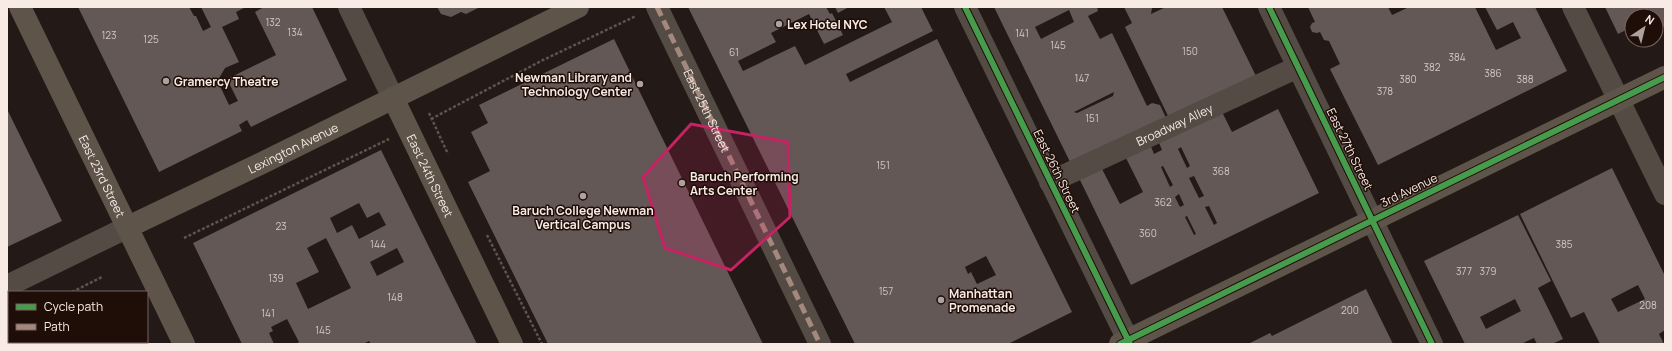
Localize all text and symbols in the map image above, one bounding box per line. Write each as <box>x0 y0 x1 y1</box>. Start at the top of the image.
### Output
north arrow <box>1624 8 1664 48</box>
text: N <box>1642 11 1658 28</box>
house number: 132 <box>265 15 281 29</box>
place label: Lex Hotel NYC <box>787 16 868 33</box>
marker: Lex Hotel NYC <box>774 19 784 29</box>
house number: 134 <box>287 25 303 39</box>
house number: 141 <box>1015 26 1029 40</box>
house number: 123 <box>101 28 117 42</box>
house number: 125 <box>143 32 159 46</box>
house number: 145 <box>1050 38 1066 52</box>
house number: 150 <box>1182 44 1198 58</box>
house number: 61 <box>729 45 739 59</box>
house number: 384 <box>1448 50 1466 64</box>
house number: 382 <box>1423 60 1441 74</box>
street label: East 25th Street <box>680 66 735 155</box>
house number: 386 <box>1484 66 1502 80</box>
place label: Newman Library and Technology Center <box>515 69 632 100</box>
house number: 147 <box>1075 71 1089 85</box>
house number: 380 <box>1399 72 1417 86</box>
house number: 388 <box>1516 72 1534 86</box>
place label: Gramercy Theatre <box>174 73 279 90</box>
marker: Gramercy Theatre <box>161 76 171 86</box>
marker: Newman Library and Technology Center <box>635 79 645 89</box>
house number: 378 <box>1377 84 1393 98</box>
street label: Broadway Alley <box>1133 99 1216 150</box>
street label: East 27th Street <box>1323 105 1377 193</box>
house number: 151 <box>1085 111 1099 125</box>
street label: Lexington Avenue <box>245 118 341 177</box>
street label: East 26th Street <box>1029 126 1085 216</box>
street label: East 24th Street <box>403 131 458 220</box>
street label: East 23rd Street <box>75 132 130 220</box>
house number: 151 <box>876 158 890 172</box>
house number: 368 <box>1212 164 1230 178</box>
place label: Baruch Performing Arts Center <box>690 168 799 199</box>
street label: 3rd Avenue <box>1378 169 1440 211</box>
marker: Baruch Performing Arts Center <box>677 178 687 188</box>
marker: Baruch College Newman Vertical Campus <box>578 191 588 201</box>
house number: 362 <box>1154 195 1172 209</box>
place label: Baruch College Newman Vertical Campus <box>512 202 654 233</box>
house number: 23 <box>275 219 287 233</box>
house number: 360 <box>1139 226 1157 240</box>
house number: 144 <box>370 237 386 251</box>
house number: 385 <box>1555 237 1573 251</box>
house number: 377 <box>1456 264 1472 278</box>
house number: 379 <box>1480 264 1496 278</box>
house number: 139 <box>268 271 284 285</box>
house number: 157 <box>879 284 893 298</box>
place label: Manhattan Promenade <box>949 285 1016 316</box>
house number: 148 <box>387 290 403 304</box>
legend <box>8 291 148 343</box>
marker: Manhattan Promenade <box>936 295 946 305</box>
text: Cycle path <box>44 298 103 315</box>
house number: 208 <box>1639 298 1657 312</box>
house number: 200 <box>1341 303 1359 317</box>
house number: 141 <box>261 306 275 320</box>
text: Path <box>44 318 70 335</box>
house number: 145 <box>315 323 331 337</box>

